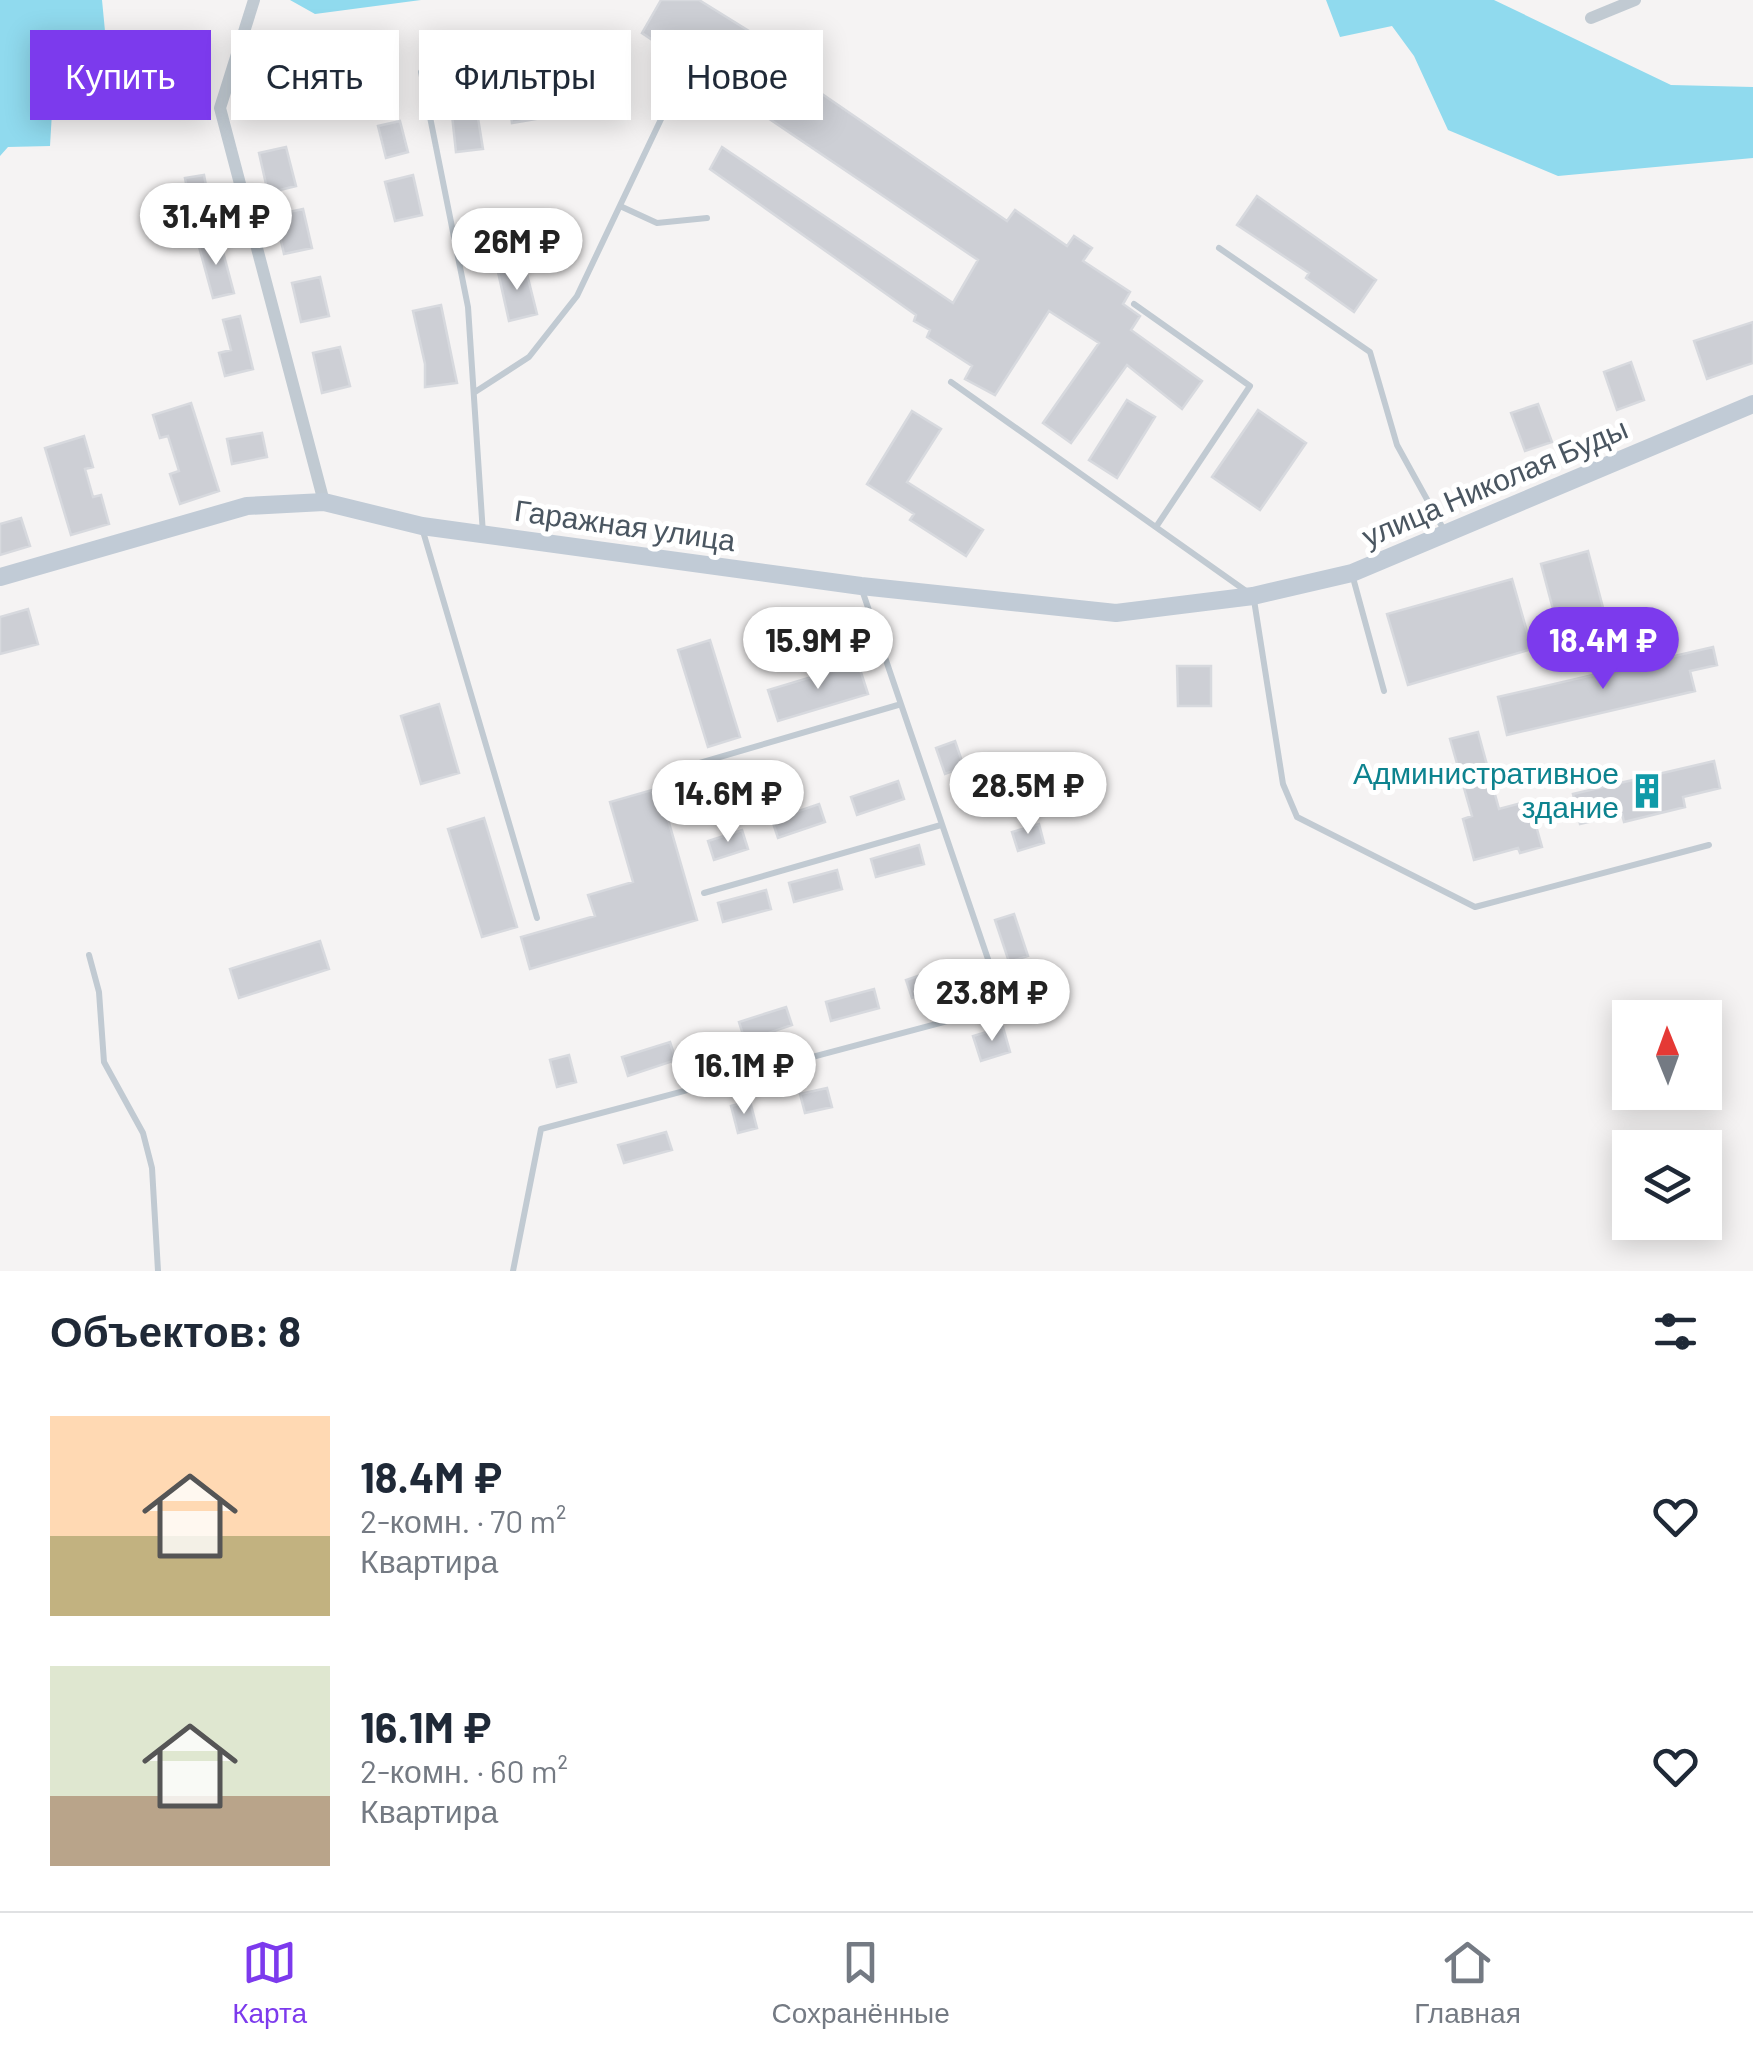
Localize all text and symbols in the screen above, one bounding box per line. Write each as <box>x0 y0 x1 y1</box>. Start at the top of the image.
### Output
chip: Купить <box>30 30 211 120</box>
chip: Снять <box>231 30 399 120</box>
chip: Фильтры <box>419 30 631 120</box>
chip: Новое <box>651 30 823 120</box>
pin: 31.4M ₽ <box>124 183 308 268</box>
text: 31.4M ₽ <box>162 196 270 234</box>
pin: 26M ₽ <box>447 208 587 293</box>
text: 26M ₽ <box>474 221 560 259</box>
street label: улица Николая Буды <box>1356 409 1632 553</box>
street label: Гаражная улица <box>513 491 738 557</box>
pin: 15.9M ₽ <box>726 607 910 692</box>
pin: 18.4M ₽ <box>1511 607 1695 692</box>
text: 15.9M ₽ <box>765 620 871 658</box>
text: 18.4M ₽ <box>1549 620 1657 658</box>
pin: 28.5M ₽ <box>936 752 1120 837</box>
place label: Административное здание <box>1353 754 1619 824</box>
pin: 14.6M ₽ <box>636 760 820 845</box>
text: 28.5M ₽ <box>972 765 1084 803</box>
building icon: Административное здание <box>1628 772 1666 810</box>
text: 14.6M ₽ <box>674 773 782 811</box>
pin: 23.8M ₽ <box>900 959 1084 1044</box>
text: 23.8M ₽ <box>936 972 1048 1010</box>
north arrow <box>1612 1000 1722 1110</box>
map controls <box>1612 1000 1722 1240</box>
pin: 16.1M ₽ <box>652 1032 836 1117</box>
text: 16.1M ₽ <box>694 1045 794 1083</box>
button: layers <box>1612 1130 1722 1240</box>
icon: filters <box>1648 1304 1703 1359</box>
text: Объектов: 8 <box>50 1305 301 1355</box>
text: 18.4M ₽ <box>360 1451 502 1501</box>
icon: home <box>130 1456 250 1576</box>
icon: heart <box>1648 1489 1703 1544</box>
text: 2-комн. · 70 m² <box>360 1501 567 1539</box>
text: Квартира <box>360 1541 498 1579</box>
text: 16.1M ₽ <box>360 1701 492 1751</box>
icon: home <box>130 1706 250 1826</box>
icon: heart <box>1648 1739 1703 1794</box>
text: 2-комн. · 60 m² <box>360 1751 568 1789</box>
text: Квартира <box>360 1791 498 1829</box>
tab: Карта <box>232 1935 307 2030</box>
tab: Сохранённые <box>772 1935 950 2030</box>
tab: Главная <box>1414 1935 1521 2030</box>

